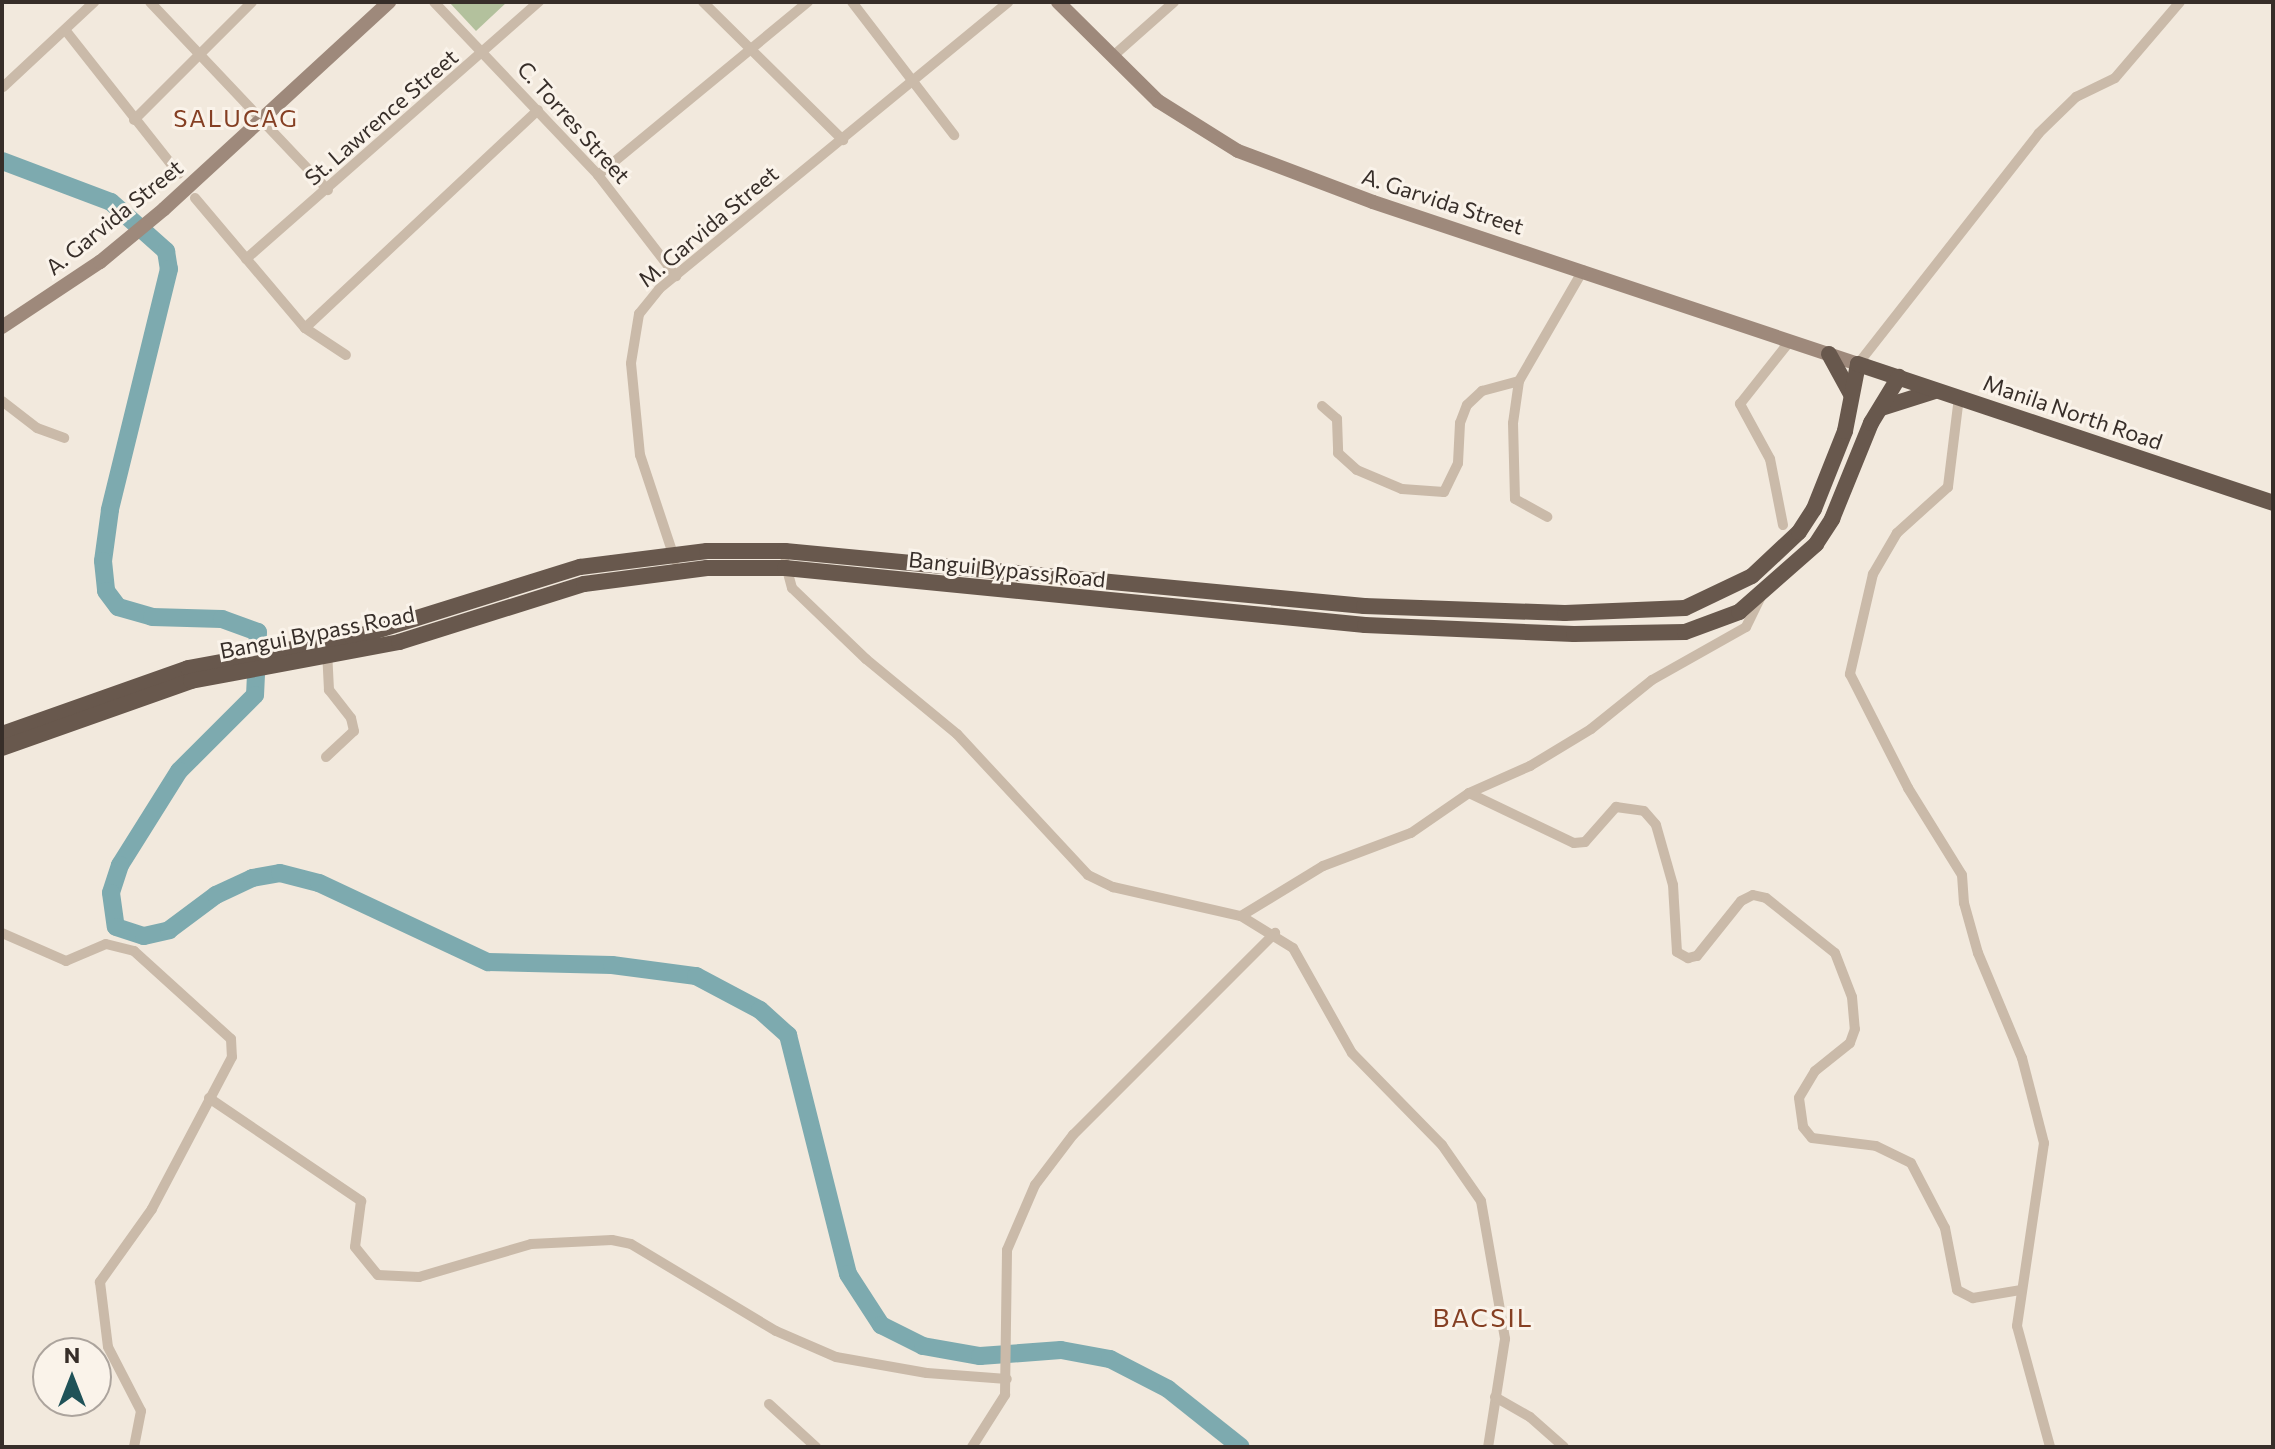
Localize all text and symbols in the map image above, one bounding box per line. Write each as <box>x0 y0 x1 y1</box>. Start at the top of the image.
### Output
street label: St. Lawrence Street <box>299 43 463 191</box>
street label: C. Torres Street <box>512 55 636 189</box>
district label: SALUCAG <box>173 104 299 132</box>
street label: A. Garvida Street <box>40 154 188 280</box>
street label: M. Garvida Street <box>633 160 783 292</box>
street label: A. Garvida Street <box>1359 162 1527 240</box>
street label: Manila North Road <box>1980 369 2166 455</box>
street label: Bangui Bypass Road <box>907 546 1107 592</box>
street label: Bangui Bypass Road <box>217 600 417 664</box>
district label: BACSIL <box>1432 1301 1534 1333</box>
north arrow <box>32 1337 112 1417</box>
text: N <box>64 1341 80 1368</box>

